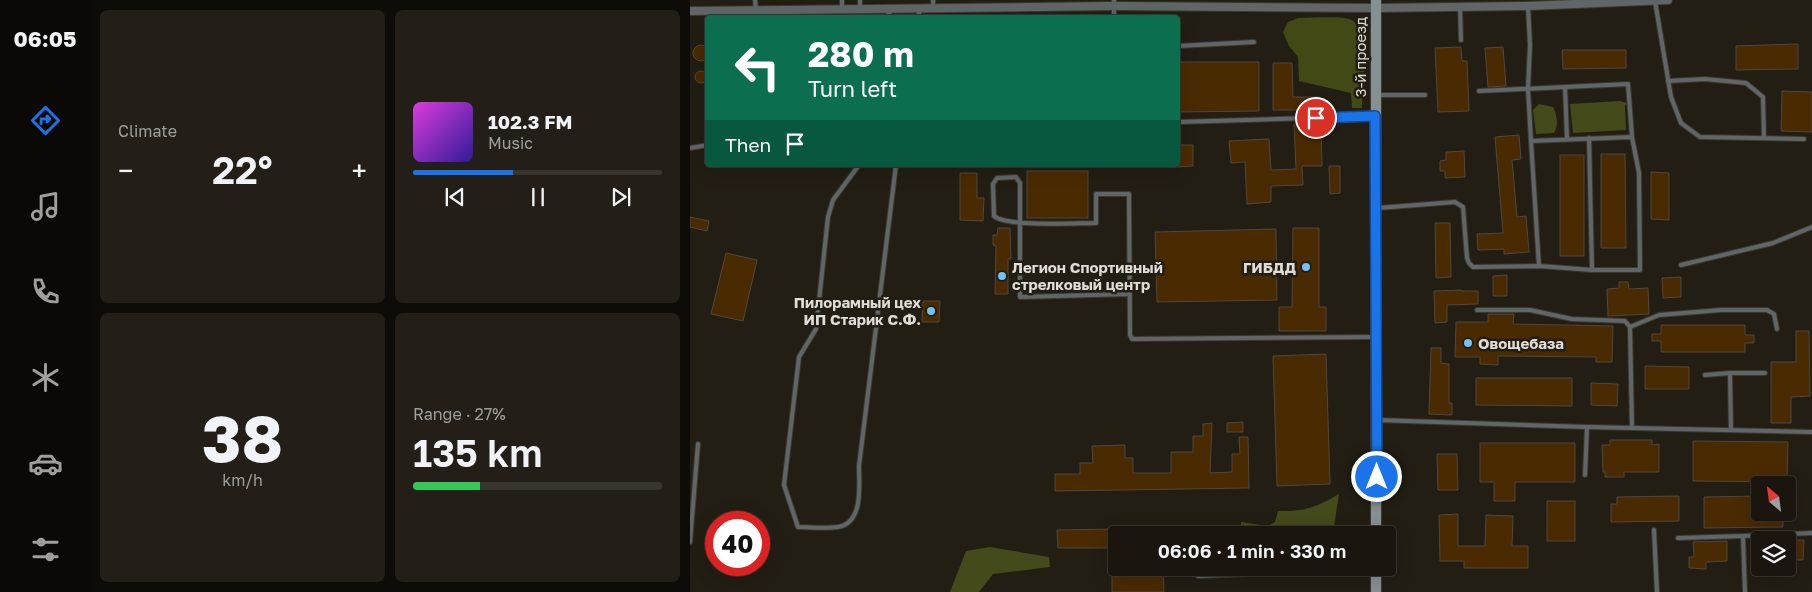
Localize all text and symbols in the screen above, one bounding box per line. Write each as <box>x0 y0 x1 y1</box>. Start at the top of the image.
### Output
street label: 3-й проезд <box>1351 17 1369 97</box>
text: 06:05 <box>13 25 77 52</box>
text: 280 m <box>808 33 914 75</box>
icon: left <box>725 35 790 100</box>
text: Turn left <box>808 75 897 102</box>
pin <box>1295 97 1337 139</box>
icon: directions <box>28 103 63 138</box>
icon: arrive <box>1302 104 1330 132</box>
text: 102.3 FM <box>488 110 572 133</box>
text: Climate <box>118 121 177 141</box>
icon: arrive <box>781 130 809 158</box>
text: Music <box>488 133 533 153</box>
text: Then <box>725 133 771 156</box>
text: 22° <box>212 147 273 192</box>
text: − <box>118 154 133 187</box>
text: + <box>352 154 367 187</box>
icon: previous <box>441 183 469 211</box>
icon: pause <box>524 183 552 211</box>
icon: next <box>607 183 635 211</box>
icon: music <box>28 189 63 224</box>
place label: Легион Спортивный стрелковый центр <box>1012 258 1163 293</box>
place label: ГИБДД <box>1243 258 1296 276</box>
marker: ГИБДД <box>1300 261 1312 273</box>
marker: Легион Спортивный стрелковый центр <box>996 270 1008 282</box>
icon: phone <box>28 274 63 309</box>
place label: Пилорамный цех ИП Старик С.Ф. <box>794 293 921 328</box>
marker: Пилорамный цех ИП Старик С.Ф. <box>925 305 937 317</box>
place label: Овощебаза <box>1478 334 1564 352</box>
marker: Овощебаза <box>1462 337 1474 349</box>
icon: climate <box>28 360 63 395</box>
text: 38 <box>202 398 283 476</box>
text: Range · 27% <box>413 404 506 424</box>
text: 135 km <box>413 430 542 475</box>
icon: car <box>28 446 63 481</box>
position arrow <box>1350 450 1402 502</box>
text: km/h <box>222 470 263 490</box>
north arrow <box>1751 476 1796 521</box>
map controls <box>1751 476 1796 576</box>
speed limit sign: 40 <box>705 511 770 576</box>
button: layers <box>1751 531 1796 576</box>
icon: filters <box>28 532 63 567</box>
text: 06:06 · 1 min · 330 m <box>1158 539 1346 562</box>

